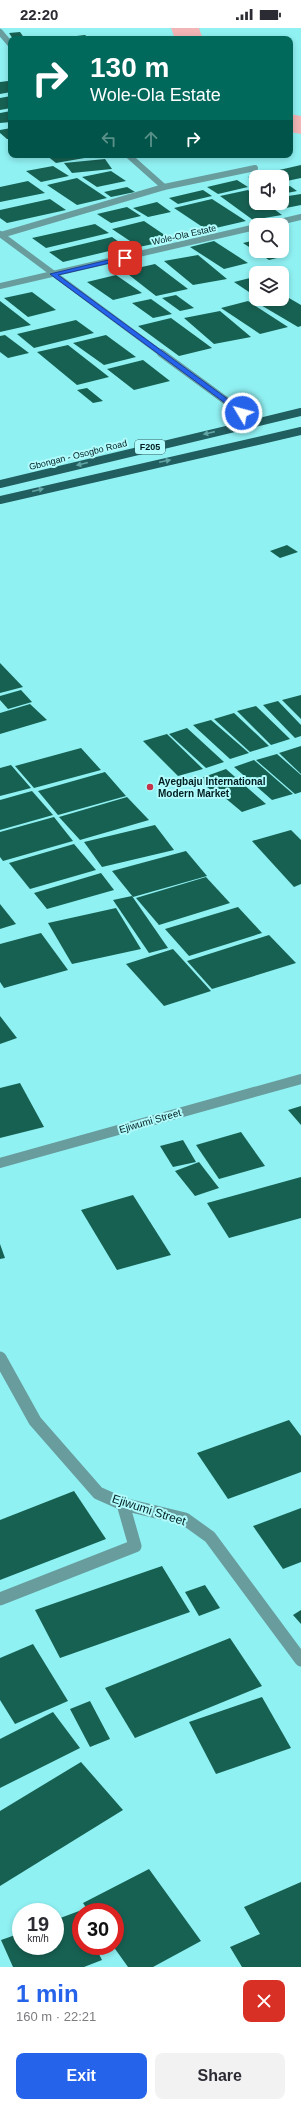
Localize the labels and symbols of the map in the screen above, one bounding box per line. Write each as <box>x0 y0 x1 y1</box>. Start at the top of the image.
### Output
street label: Wole-Ola Estate <box>151 223 217 247</box>
pin <box>108 241 142 275</box>
position arrow <box>221 392 263 434</box>
one-way arrow <box>202 431 215 437</box>
street label: Gbongan - Osogbo Road <box>28 438 128 472</box>
road number: F205 <box>135 440 165 454</box>
one-way arrow <box>158 458 171 464</box>
one-way arrow <box>76 461 88 467</box>
one-way arrow <box>32 487 44 493</box>
place label: Ayegbaju International Modern Market <box>158 776 266 799</box>
marker: Ayegbaju International Modern Market <box>145 782 155 792</box>
street label: Ejiwumi Street <box>118 1107 182 1135</box>
street label: Ejiwumi Street <box>110 1491 188 1529</box>
speed limit sign: 30 <box>72 1903 124 1955</box>

